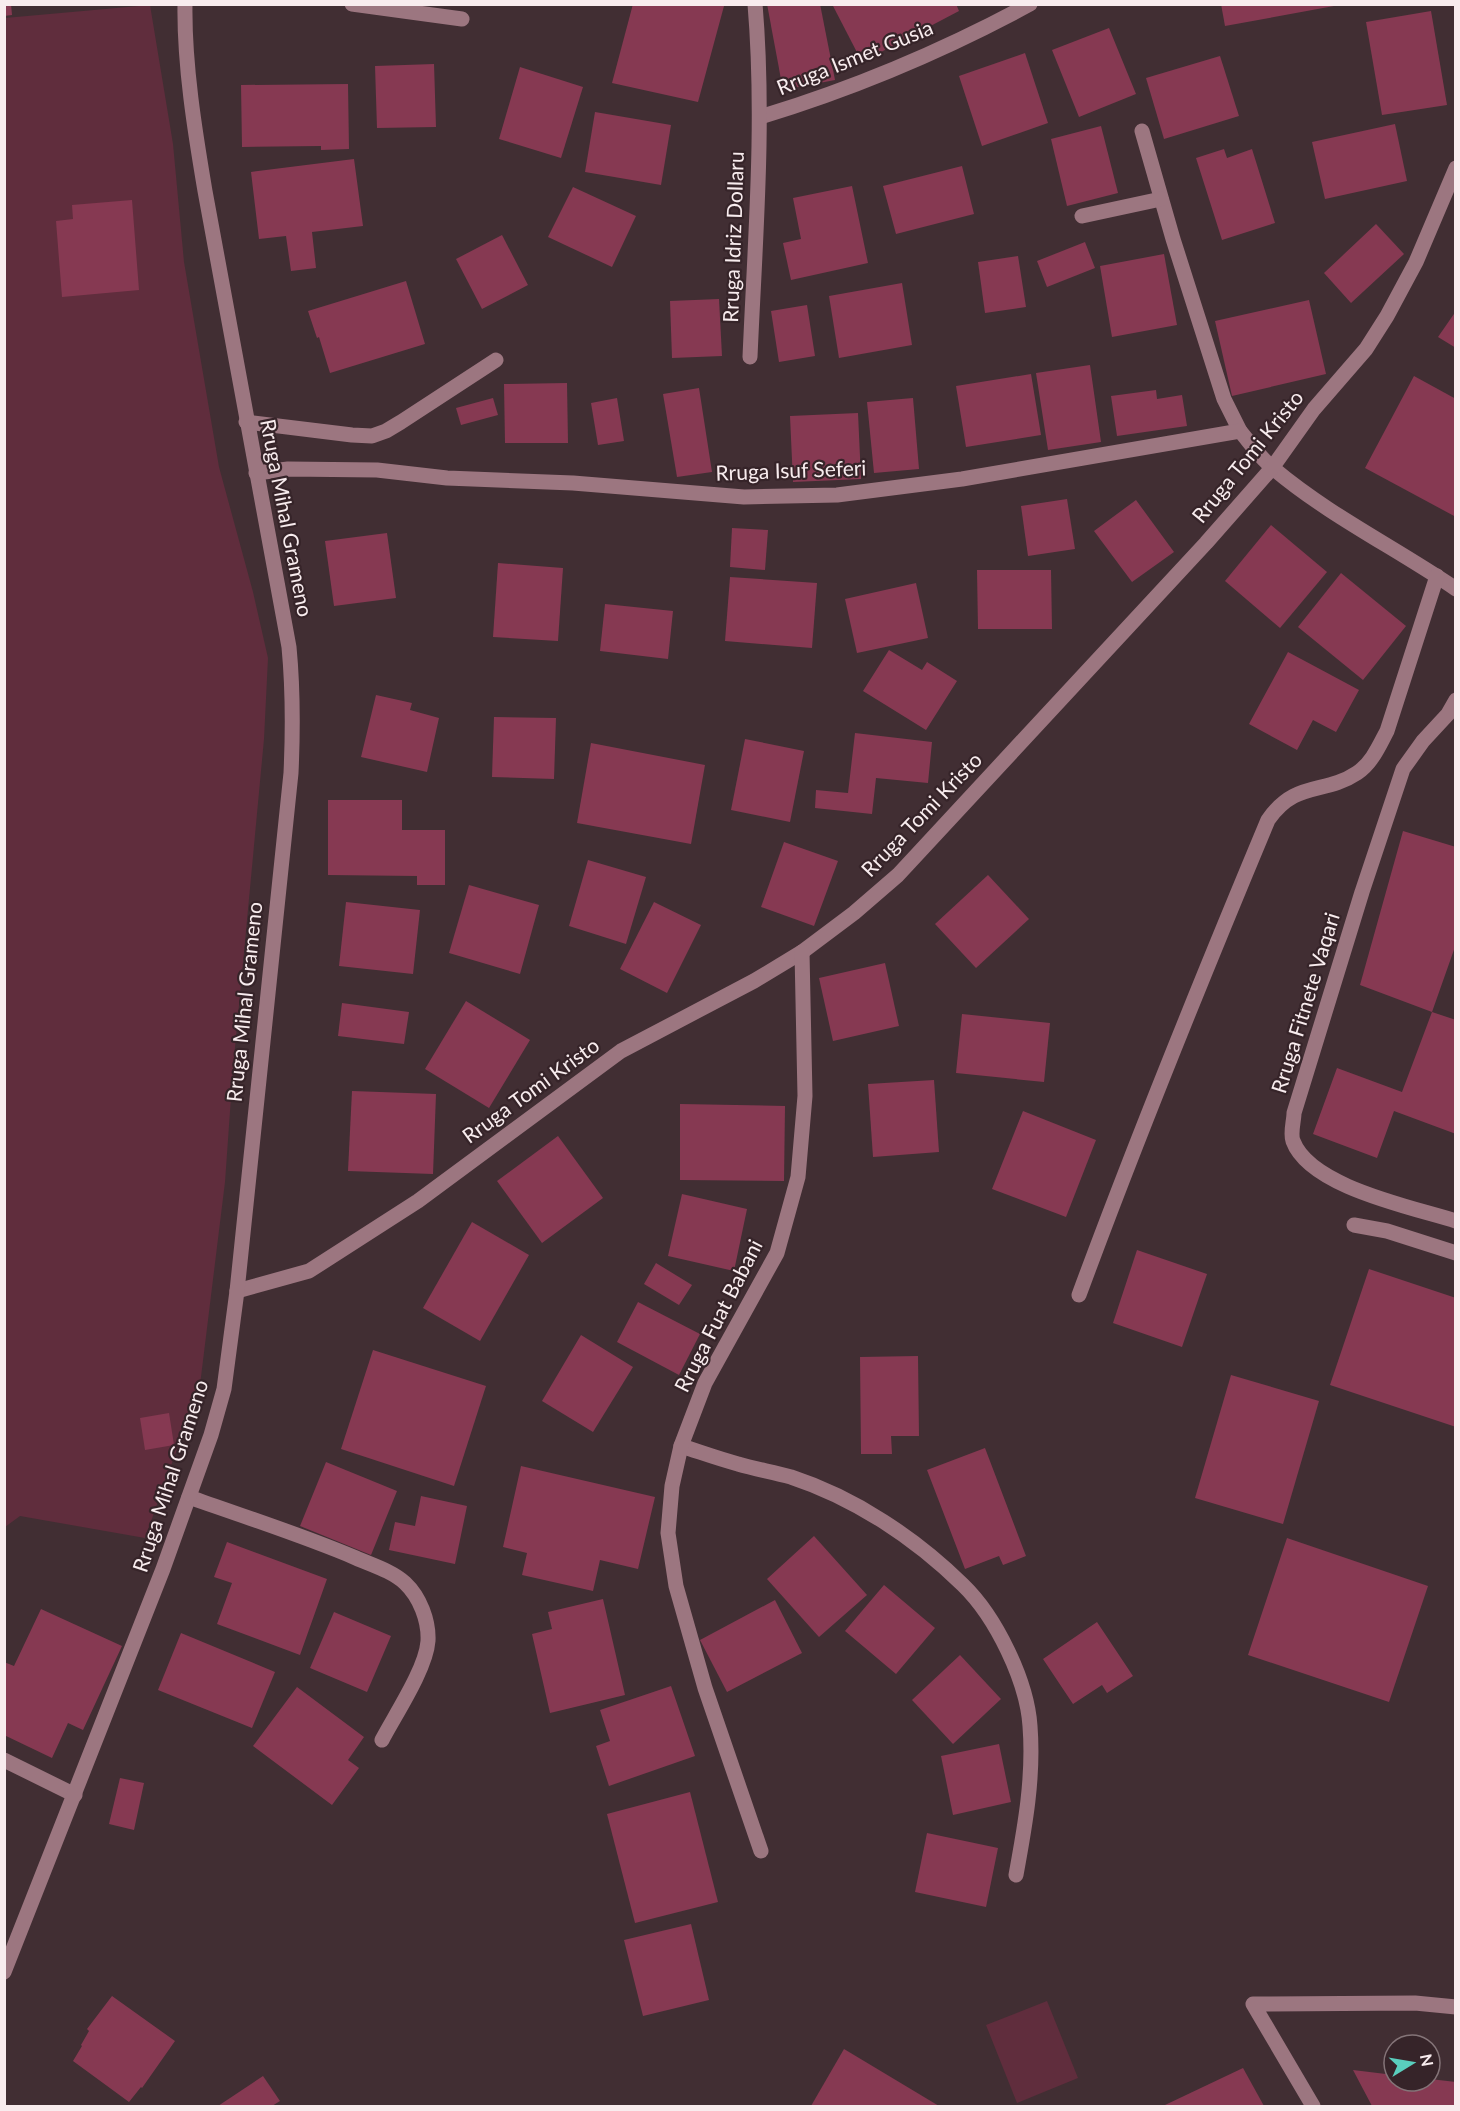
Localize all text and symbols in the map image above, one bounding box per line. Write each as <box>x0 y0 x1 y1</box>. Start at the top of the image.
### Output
street label: Rruga Ismet Gusia <box>773 14 936 99</box>
street label: Rruga Idriz Dollaru <box>717 151 748 323</box>
street label: Rruga Tomi Kristo <box>1186 385 1308 527</box>
street label: Rruga Mihal Grameno <box>256 417 319 619</box>
street label: Rruga Isuf Seferi <box>715 454 867 485</box>
street label: Rruga Tomi Kristo <box>855 747 987 881</box>
street label: Rruga Mihal Grameno <box>221 900 266 1103</box>
street label: Rruga Fitnete Vaqari <box>1265 909 1344 1096</box>
street label: Rruga Tomi Kristo <box>457 1032 603 1148</box>
street label: Rruga Fuat Babani <box>668 1235 767 1396</box>
street label: Rruga Mihal Grameno <box>127 1376 213 1575</box>
north arrow <box>1382 2033 1442 2093</box>
text: N <box>1417 2052 1438 2068</box>

